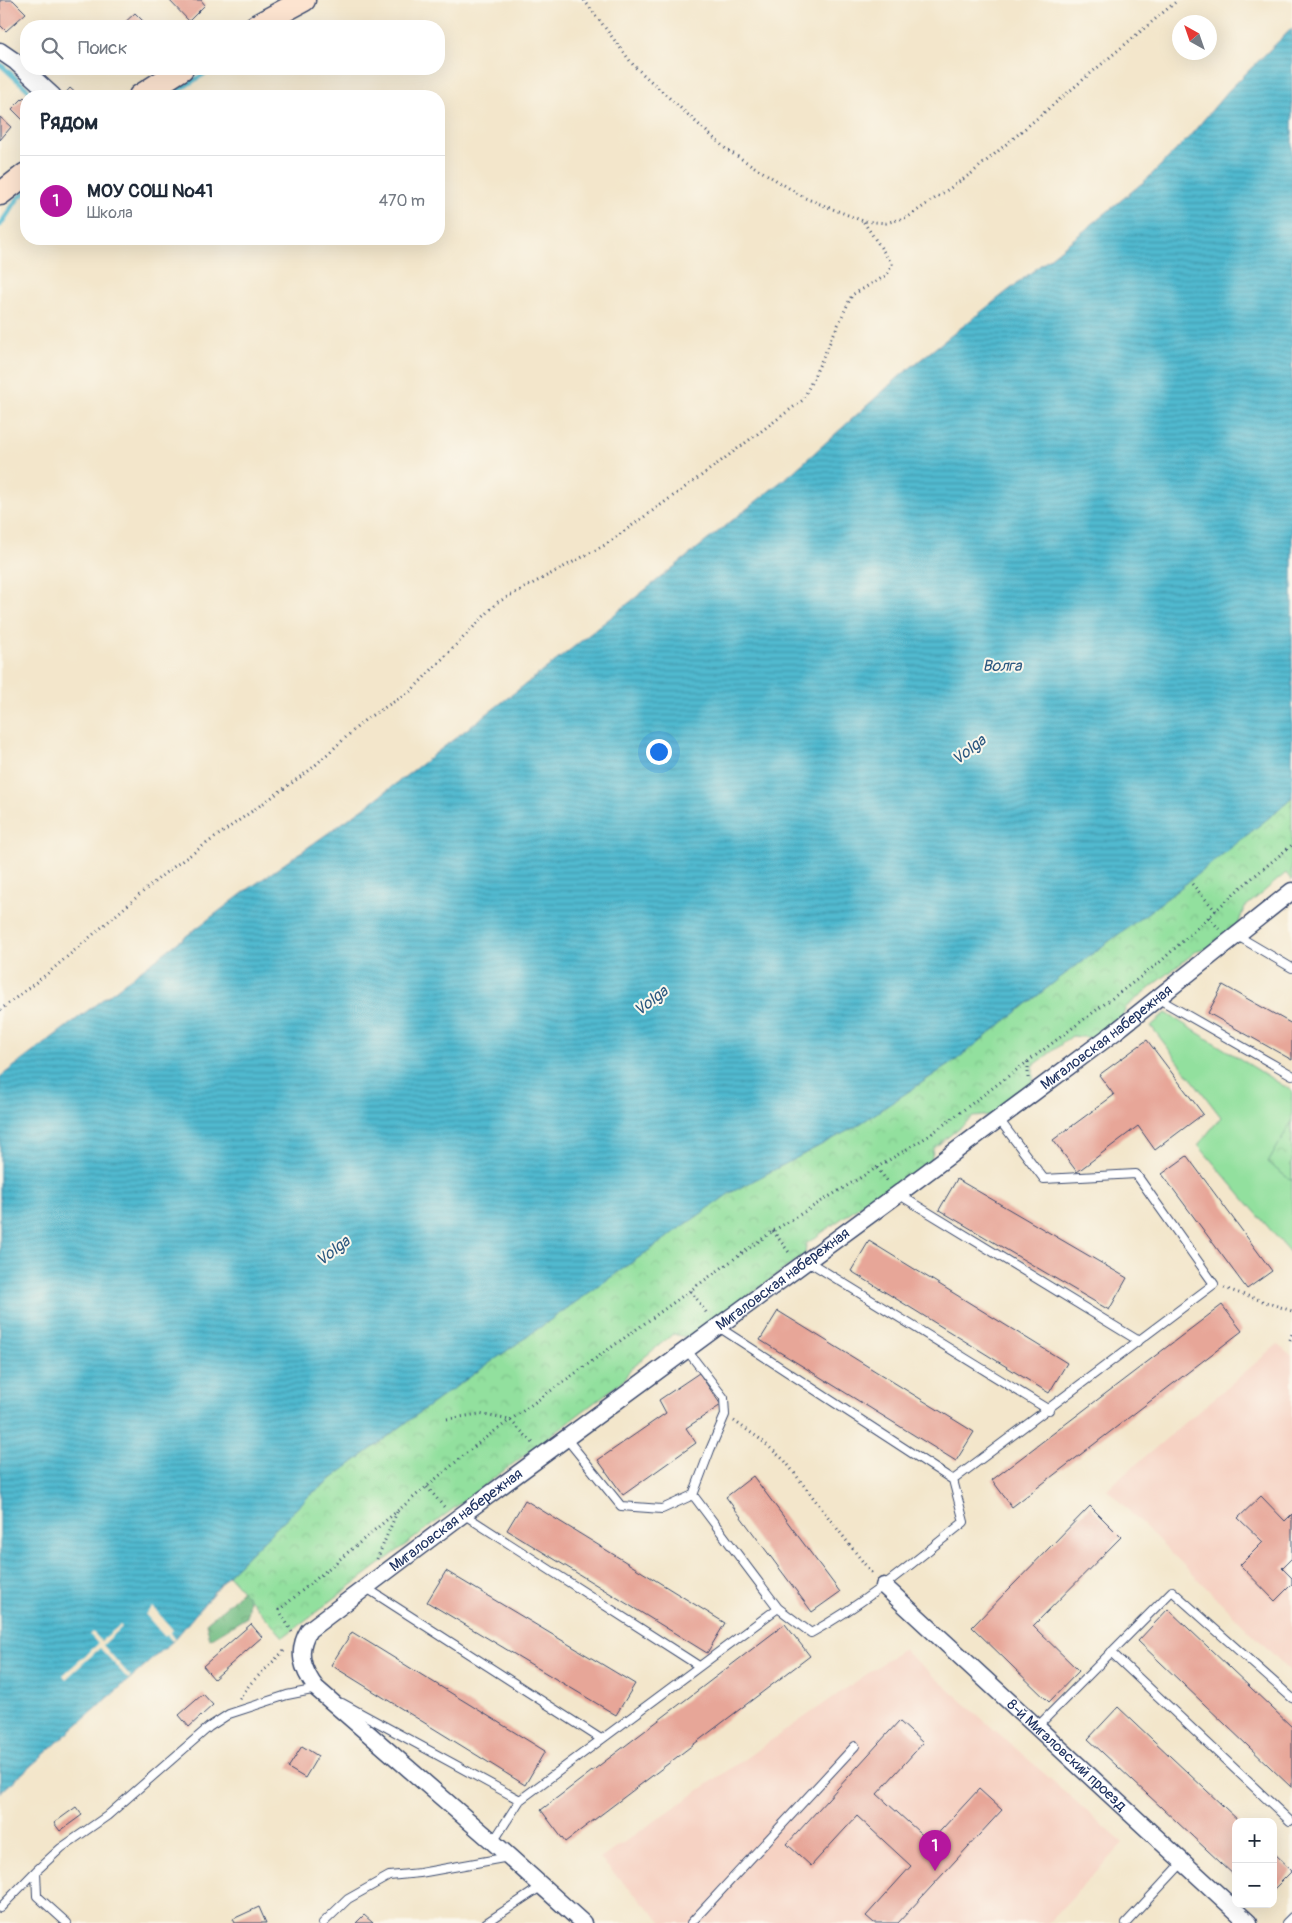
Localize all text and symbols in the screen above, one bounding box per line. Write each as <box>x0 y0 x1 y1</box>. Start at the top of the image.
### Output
north arrow <box>1172 15 1217 60</box>
search box <box>20 20 445 75</box>
icon: search <box>38 34 66 62</box>
text: Поиск <box>78 36 128 60</box>
text: Рядом <box>40 109 98 136</box>
text: МОУ СОШ №41 <box>87 179 213 203</box>
text: 1 <box>53 191 59 211</box>
text: 470 m <box>379 191 425 211</box>
text: Школа <box>87 203 133 223</box>
water label: Волга <box>983 656 1023 676</box>
water label: Volga <box>948 730 991 769</box>
your location <box>646 739 672 765</box>
water label: Volga <box>630 981 673 1020</box>
street label: Мигаловская набережная <box>1037 981 1176 1094</box>
street label: Мигаловская набережная <box>712 1223 853 1334</box>
water label: Volga <box>312 1231 355 1270</box>
street label: Мигаловская набережная <box>385 1464 526 1576</box>
street label: 8-й Мигаловский проезд <box>1003 1695 1131 1815</box>
map controls <box>1232 1818 1277 1908</box>
button: + <box>1232 1818 1277 1863</box>
pin: 1 <box>919 1830 951 1871</box>
button: − <box>1232 1863 1277 1908</box>

